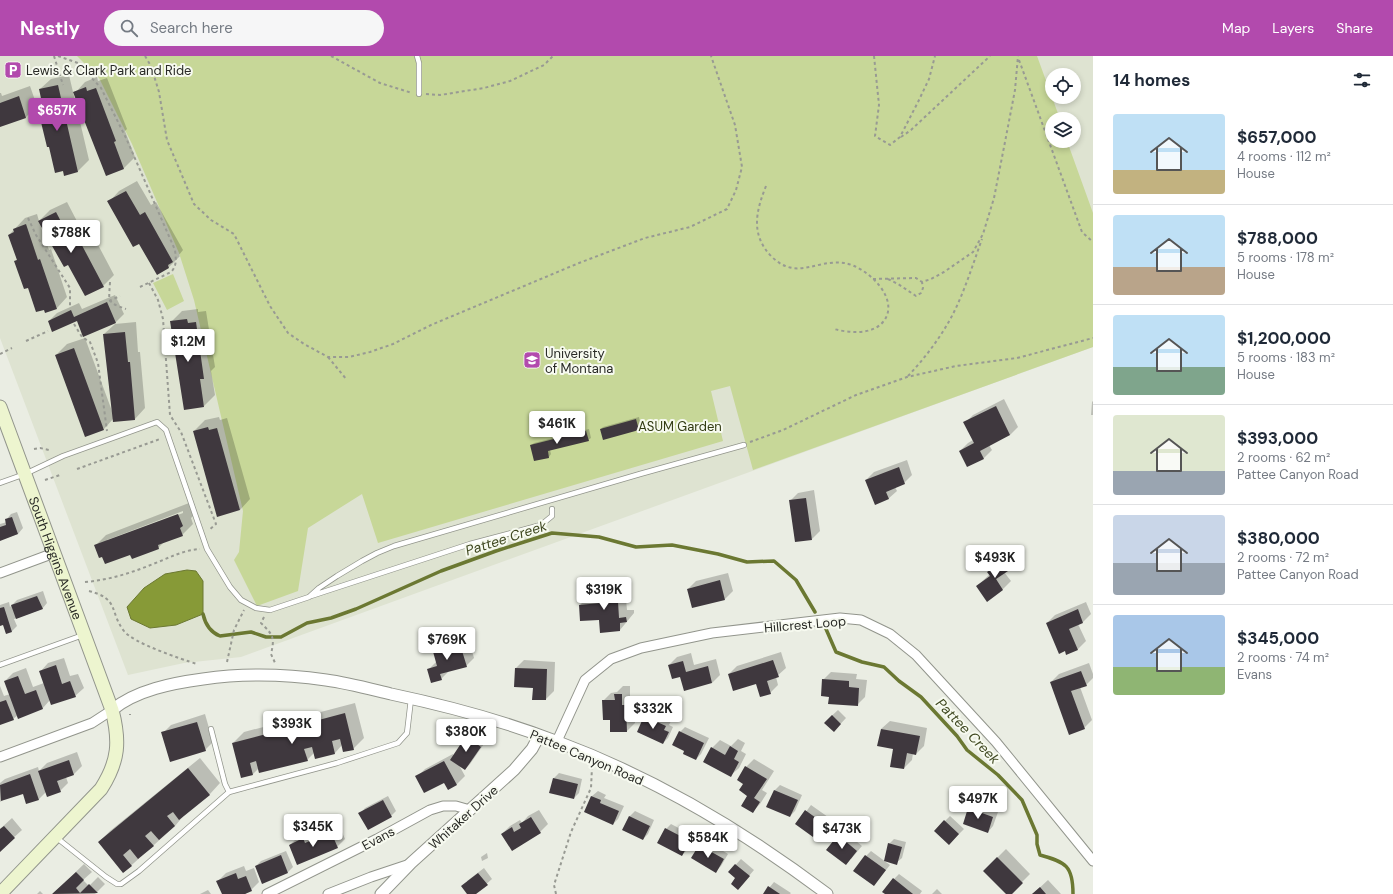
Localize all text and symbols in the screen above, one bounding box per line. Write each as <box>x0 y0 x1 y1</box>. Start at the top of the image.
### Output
search box <box>104 10 384 46</box>
text: Nestly <box>20 16 80 41</box>
icon: search <box>118 17 140 39</box>
text: Search here <box>150 18 233 38</box>
text: Map <box>1222 19 1250 37</box>
text: Layers <box>1272 19 1314 37</box>
text: Share <box>1336 19 1373 37</box>
parking icon: Lewis & Clark Park and Ride <box>3 60 23 80</box>
place label: Lewis & Clark Park and Ride <box>26 62 192 79</box>
map controls <box>1045 68 1081 148</box>
button: locate <box>1045 68 1081 104</box>
text: 14 homes <box>1113 69 1190 91</box>
icon: filters <box>1351 69 1373 91</box>
pin: $657K <box>29 98 85 132</box>
text: $657K <box>37 102 77 119</box>
button: layers <box>1045 112 1081 148</box>
text: $657,000 <box>1237 126 1317 148</box>
icon: home <box>1145 130 1193 178</box>
text: 4 rooms · 112 m² <box>1237 148 1331 165</box>
text: House <box>1237 165 1275 182</box>
pin: $788K <box>43 220 99 254</box>
text: $788K <box>51 224 91 241</box>
text: $788,000 <box>1237 227 1318 249</box>
icon: home <box>1145 231 1193 279</box>
text: 5 rooms · 178 m² <box>1237 249 1334 266</box>
text: House <box>1237 266 1275 283</box>
text: $1,200,000 <box>1237 327 1331 349</box>
pin: $1.2M <box>160 329 216 363</box>
icon: home <box>1145 331 1193 379</box>
text: $1.2M <box>171 333 205 350</box>
place label: University of Montana <box>545 345 613 377</box>
text: 5 rooms · 183 m² <box>1237 349 1335 366</box>
school or university icon: University of Montana <box>522 350 542 370</box>
text: House <box>1237 366 1275 383</box>
pin: $461K <box>529 411 585 445</box>
text: $461K <box>538 415 576 432</box>
park label: ASUM Garden <box>638 418 722 435</box>
text: $393,000 <box>1237 427 1318 449</box>
icon: home <box>1145 431 1193 479</box>
text: 2 rooms · 62 m² <box>1237 449 1330 466</box>
text: Pattee Canyon Road <box>1237 466 1359 483</box>
street label: South Higgins Avenue <box>25 494 86 622</box>
water label: Pattee Creek <box>463 516 550 560</box>
text: $380,000 <box>1237 527 1320 549</box>
icon: home <box>1145 531 1193 579</box>
pin: $493K <box>967 545 1023 579</box>
text: $493K <box>975 549 1015 566</box>
text: 2 rooms · 72 m² <box>1237 549 1329 566</box>
text: Pattee Canyon Road <box>1237 566 1359 583</box>
pin: $319K <box>576 577 632 611</box>
text: $319K <box>585 581 623 598</box>
street label: Hillcrest Loop <box>763 612 847 637</box>
pin: $769K <box>419 627 475 661</box>
text: $345,000 <box>1237 627 1319 649</box>
text: $769K <box>427 631 467 648</box>
icon: home <box>1145 631 1193 679</box>
text: 2 rooms · 74 m² <box>1237 649 1329 666</box>
text: Evans <box>1237 666 1272 683</box>
water label: Pattee Creek <box>932 694 1004 768</box>
pin: $332K <box>625 696 681 730</box>
text: $332K <box>633 700 673 717</box>
pin: $393K <box>264 711 320 745</box>
text: $393K <box>272 715 312 732</box>
pin: $380K <box>438 719 494 753</box>
text: $380K <box>445 723 487 740</box>
street label: Pattee Canyon Road <box>528 726 646 789</box>
street label: Whitaker Drive <box>425 782 502 853</box>
pin: $497K <box>950 786 1006 820</box>
text: $497K <box>958 790 998 807</box>
pin: $345K <box>285 814 341 848</box>
pin: $473K <box>814 816 870 850</box>
text: $345K <box>293 818 333 835</box>
text: $473K <box>822 820 862 837</box>
street label: Evans <box>359 823 398 854</box>
pin: $584K <box>680 825 736 859</box>
text: $584K <box>687 829 729 846</box>

